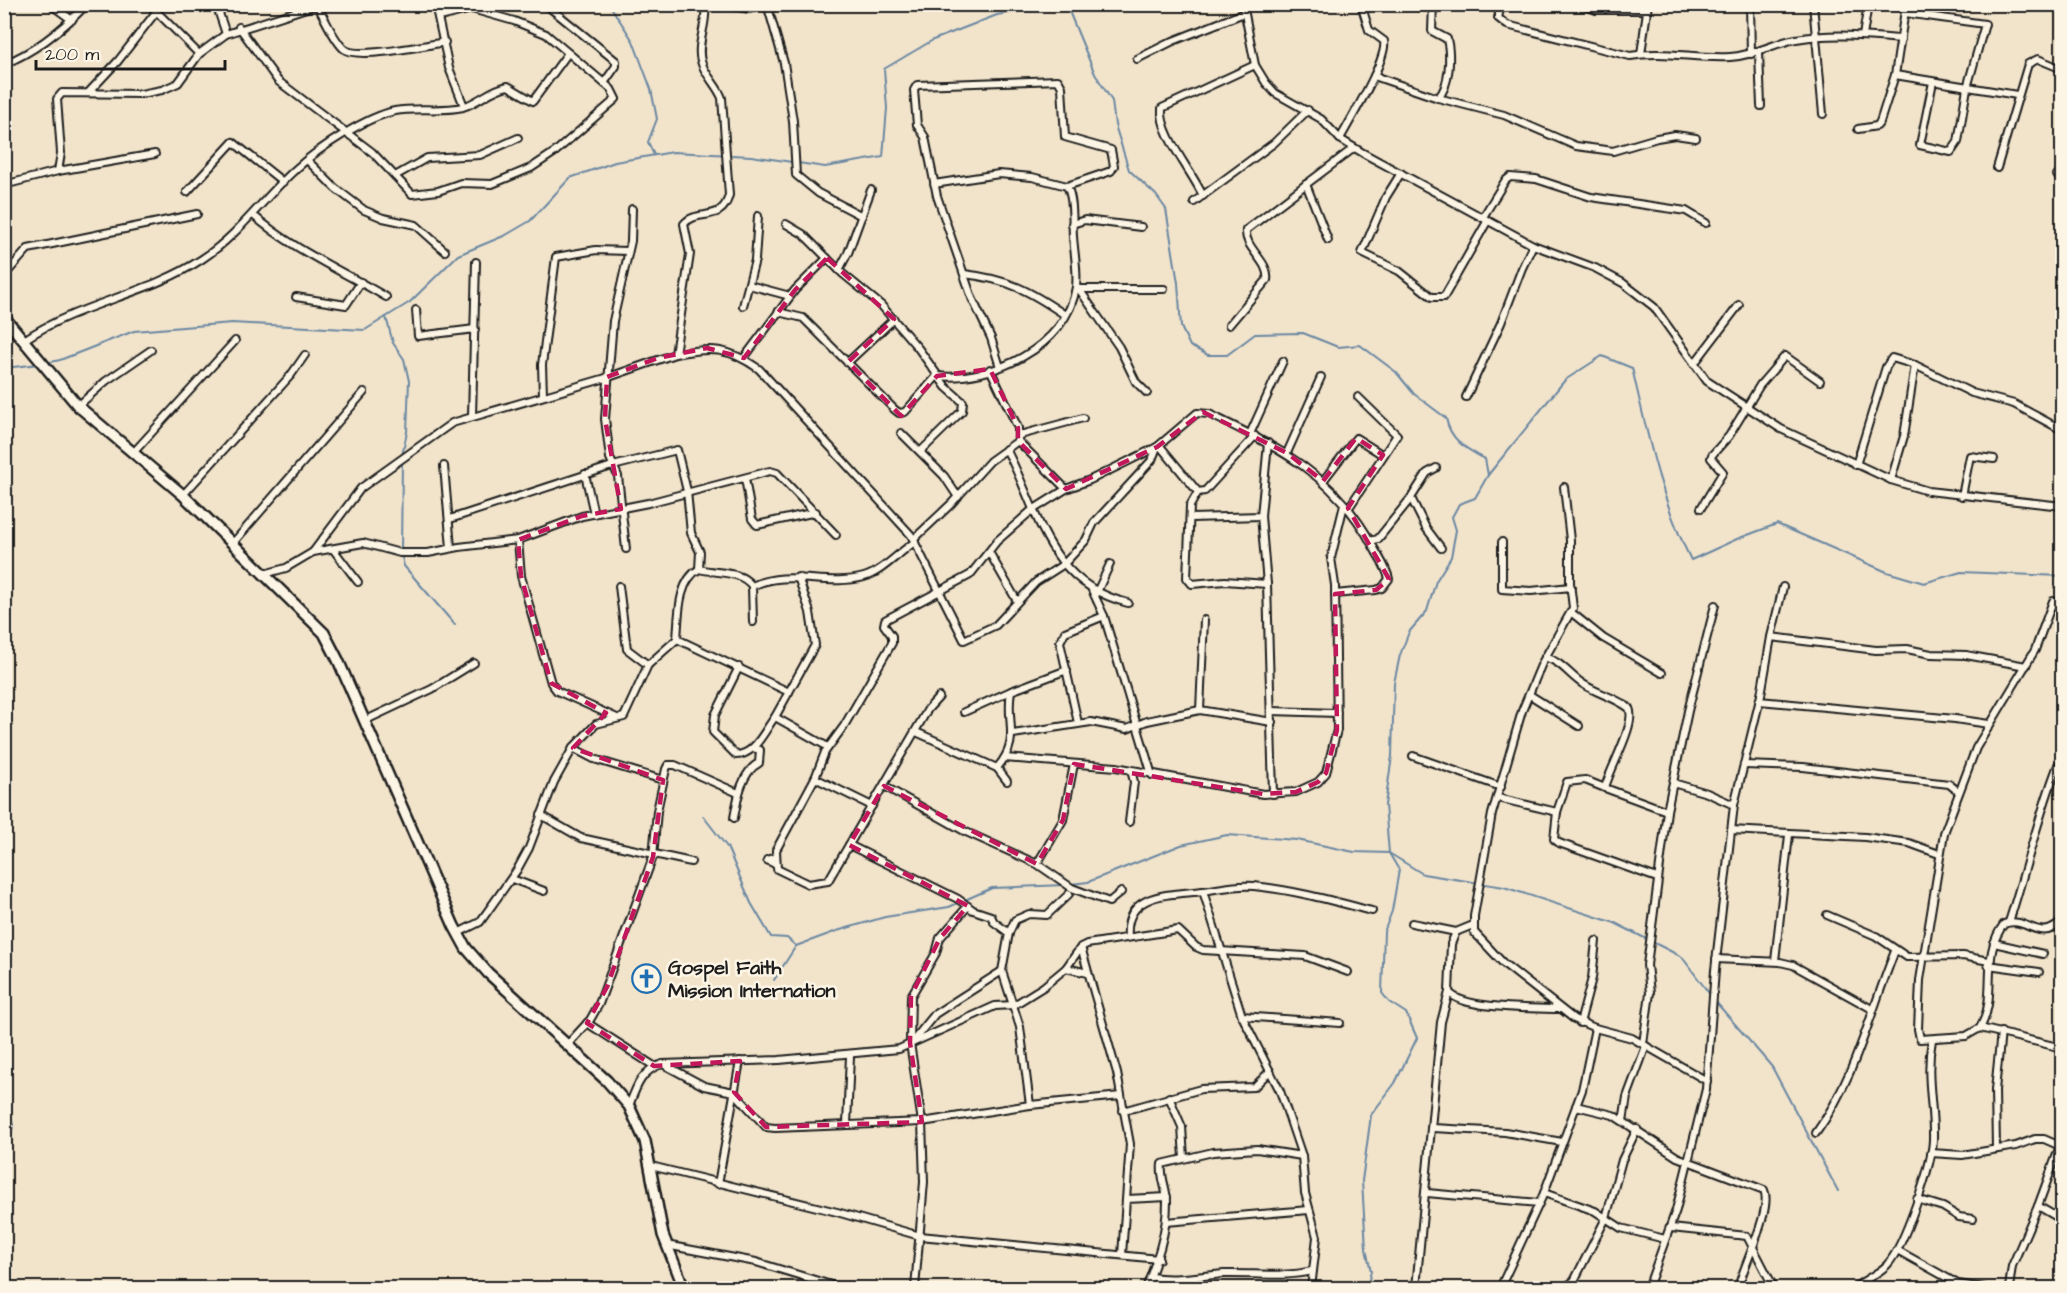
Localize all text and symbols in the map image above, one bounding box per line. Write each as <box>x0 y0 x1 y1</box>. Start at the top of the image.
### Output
scale bar <box>36 33 225 71</box>
text: 200 m <box>45 42 99 67</box>
place label: Gospel Faith Mission Internation <box>668 954 835 1005</box>
church icon: Gospel Faith Mission Internation <box>631 963 663 995</box>

